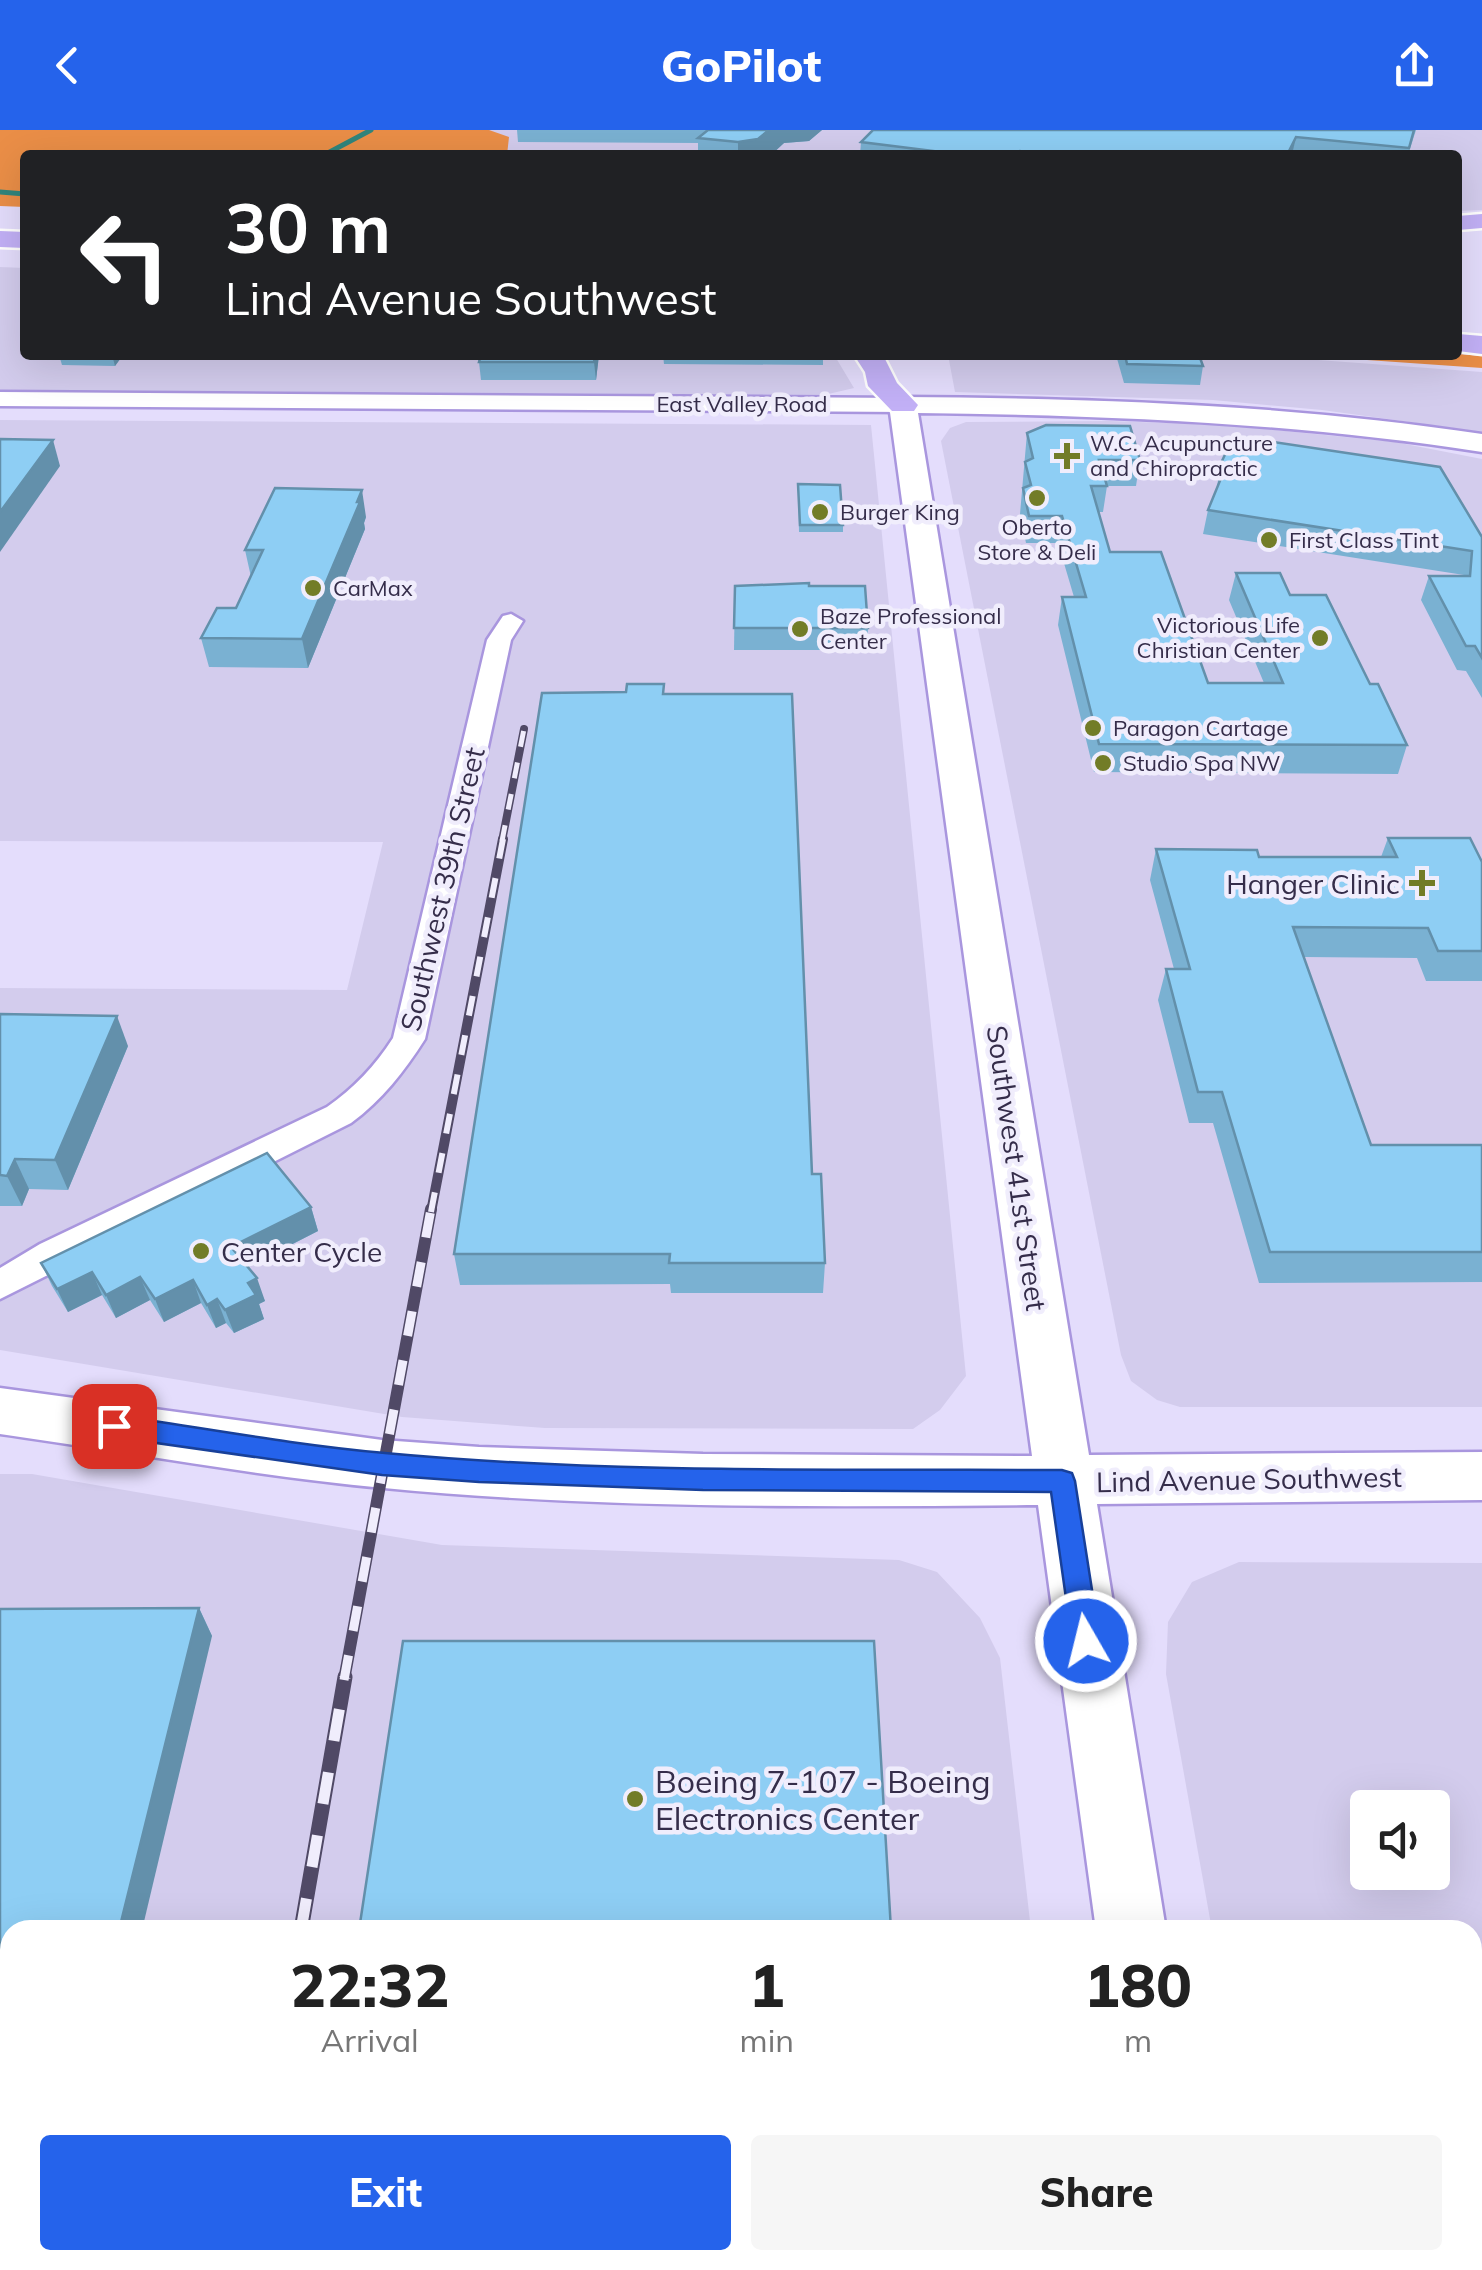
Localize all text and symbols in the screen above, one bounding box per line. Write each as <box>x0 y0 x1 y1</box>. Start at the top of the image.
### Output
text: GoPilot <box>661 37 821 93</box>
icon: back <box>40 38 95 93</box>
icon: share <box>1387 38 1442 93</box>
text: 30 m <box>225 183 391 271</box>
icon: left <box>60 190 190 320</box>
text: Lind Avenue Southwest <box>225 270 717 326</box>
street label: East Valley Road <box>656 390 828 418</box>
place label: W.C. Acupuncture and Chiropractic <box>1090 429 1273 482</box>
marker: W.C. Acupuncture and Chiropractic <box>1054 443 1080 469</box>
marker: Oberto Store & Deli <box>1026 487 1048 509</box>
place label: Burger King <box>840 498 960 526</box>
marker: Burger King <box>809 501 831 523</box>
place label: Oberto Store & Deli <box>978 513 1096 566</box>
place label: First Class Tint <box>1289 526 1439 554</box>
marker: First Class Tint <box>1258 529 1280 551</box>
place label: CarMax <box>333 574 413 602</box>
marker: CarMax <box>302 577 324 599</box>
place label: Baze Professional Center <box>820 602 1002 655</box>
place label: Victorious Life Christian Center <box>1137 611 1300 664</box>
marker: Baze Professional Center <box>789 618 811 640</box>
marker: Victorious Life Christian Center <box>1309 627 1331 649</box>
place label: Paragon Cartage <box>1113 714 1288 742</box>
marker: Paragon Cartage <box>1082 717 1104 739</box>
street label: Southwest 39th Street <box>392 743 492 1034</box>
place label: Studio Spa NW <box>1123 749 1281 777</box>
marker: Studio Spa NW <box>1092 752 1114 774</box>
place label: Hanger Clinic <box>1226 866 1400 901</box>
marker: Hanger Clinic <box>1409 870 1435 896</box>
street label: Southwest 41st Street <box>980 1023 1054 1313</box>
place label: Center Cycle <box>221 1234 382 1269</box>
marker: Center Cycle <box>190 1240 212 1262</box>
pin <box>72 1384 157 1469</box>
icon: arrive <box>87 1399 142 1454</box>
street label: Lind Avenue Southwest <box>1096 1459 1402 1499</box>
position arrow <box>1034 1589 1138 1693</box>
place label: Boeing 7-107 - Boeing Electronics Center <box>655 1761 990 1838</box>
marker: Boeing 7-107 - Boeing Electronics Center <box>624 1788 646 1810</box>
map controls <box>1350 1790 1450 1890</box>
button: sound <box>1350 1790 1450 1890</box>
text: 22:32 <box>290 1947 450 2022</box>
text: 1 <box>749 1947 785 2022</box>
text: 180 <box>1084 1947 1192 2022</box>
text: Arrival <box>321 2020 419 2060</box>
text: min <box>740 2020 794 2060</box>
text: m <box>1124 2020 1152 2060</box>
button: Exit <box>40 2135 731 2250</box>
button: Share <box>751 2135 1442 2250</box>

